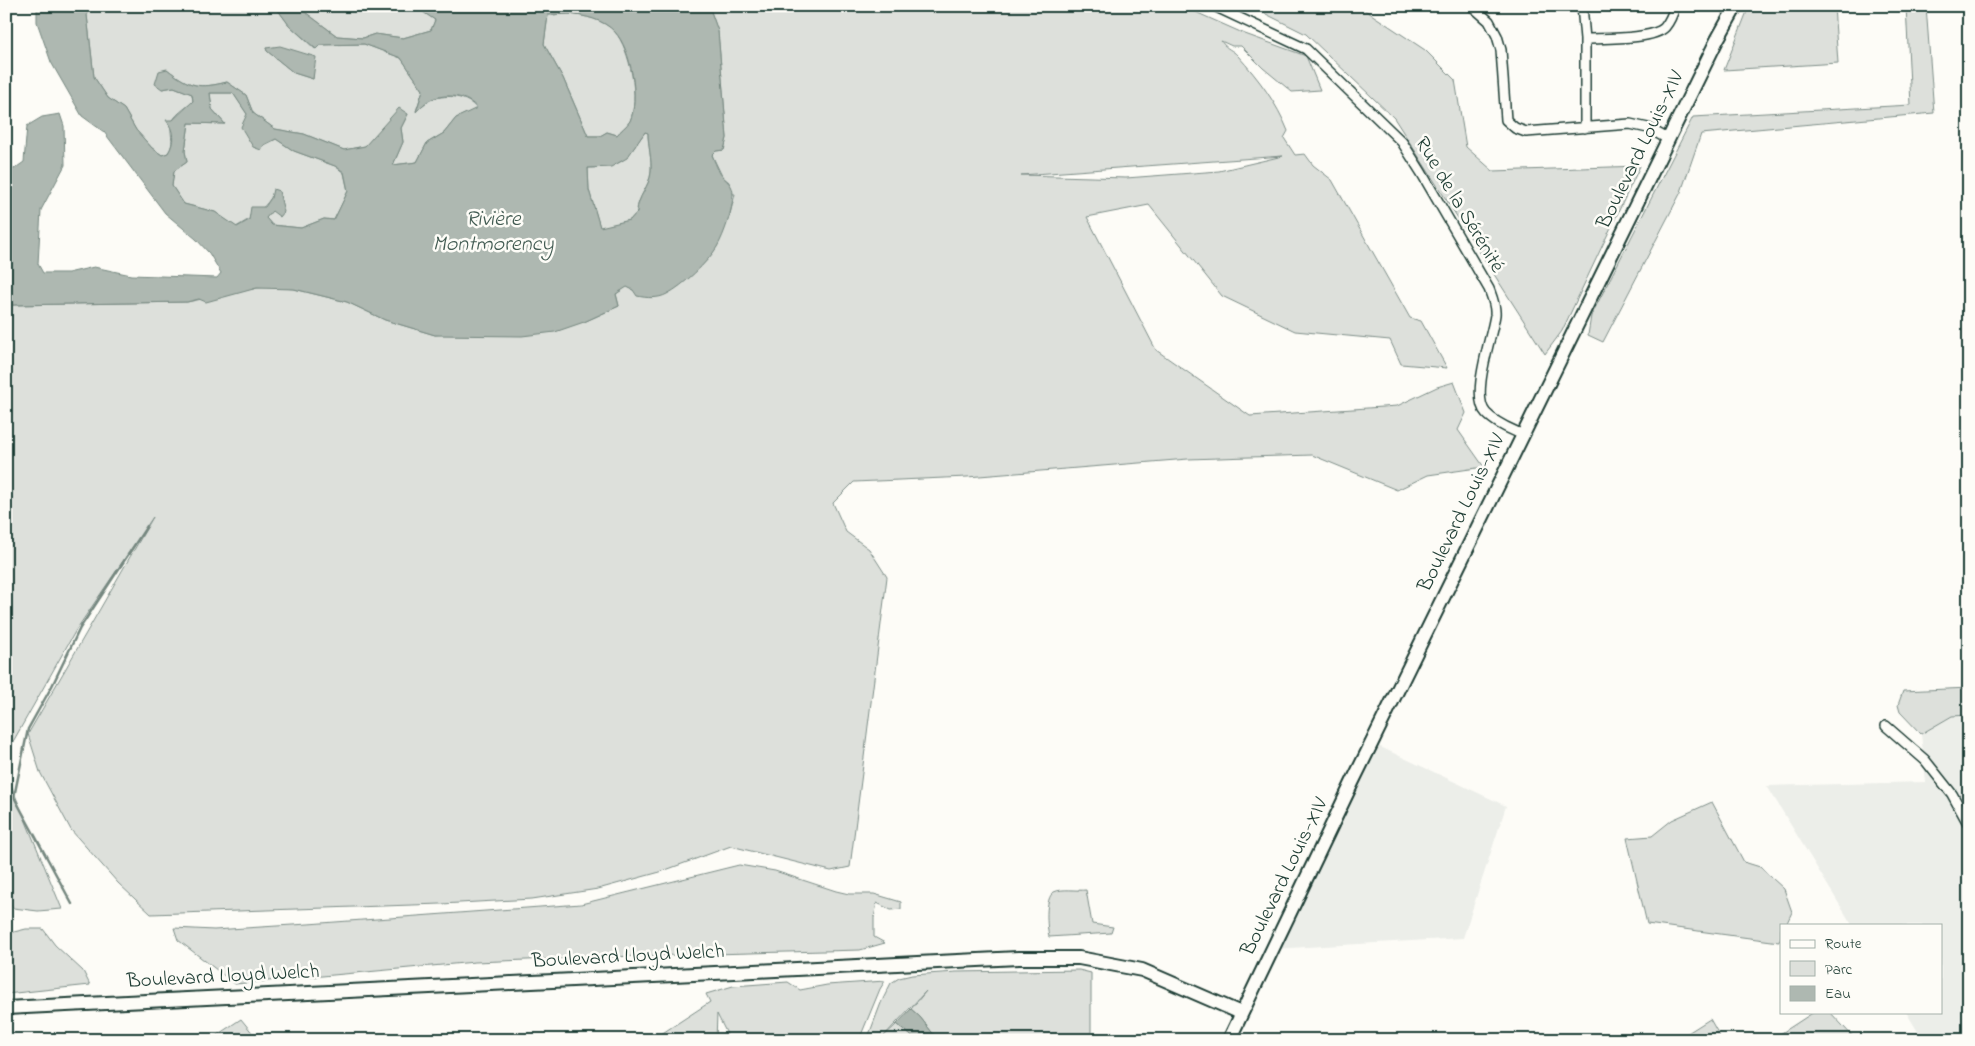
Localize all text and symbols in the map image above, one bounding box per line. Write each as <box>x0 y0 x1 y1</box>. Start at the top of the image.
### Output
street label: Boulevard Louis-XIV <box>1589 66 1692 235</box>
street label: Rue de la Sérénité <box>1406 131 1512 279</box>
water label: Rivière Montmorency <box>432 204 554 261</box>
street label: Boulevard Louis-XIV <box>1410 429 1513 598</box>
street label: Boulevard Louis-XIV <box>1233 793 1336 962</box>
legend <box>1780 924 1942 1014</box>
text: Route <box>1825 933 1862 955</box>
street label: Boulevard Lloyd Welch <box>530 937 725 979</box>
street label: Boulevard Lloyd Welch <box>125 957 320 999</box>
text: Parc <box>1825 959 1853 981</box>
text: Eau <box>1825 983 1851 1005</box>

